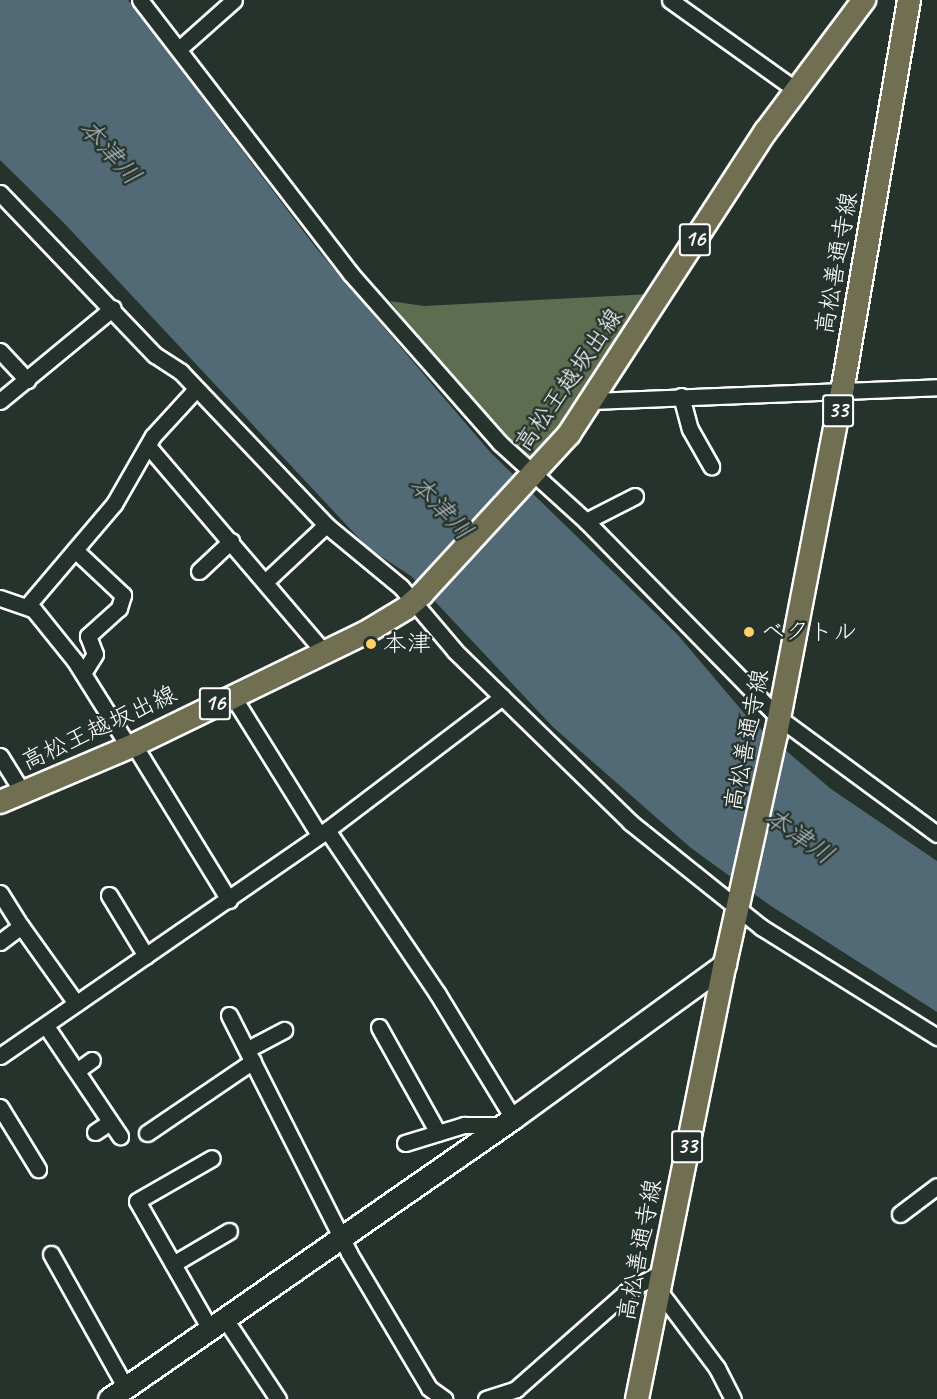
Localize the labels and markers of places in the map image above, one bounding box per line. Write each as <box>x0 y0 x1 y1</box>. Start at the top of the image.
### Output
place label: ベクトル <box>761 618 857 646</box>
marker: ベクトル <box>742 625 756 639</box>
place label: 本津 <box>383 630 431 658</box>
marker: 本津 <box>364 637 378 651</box>

